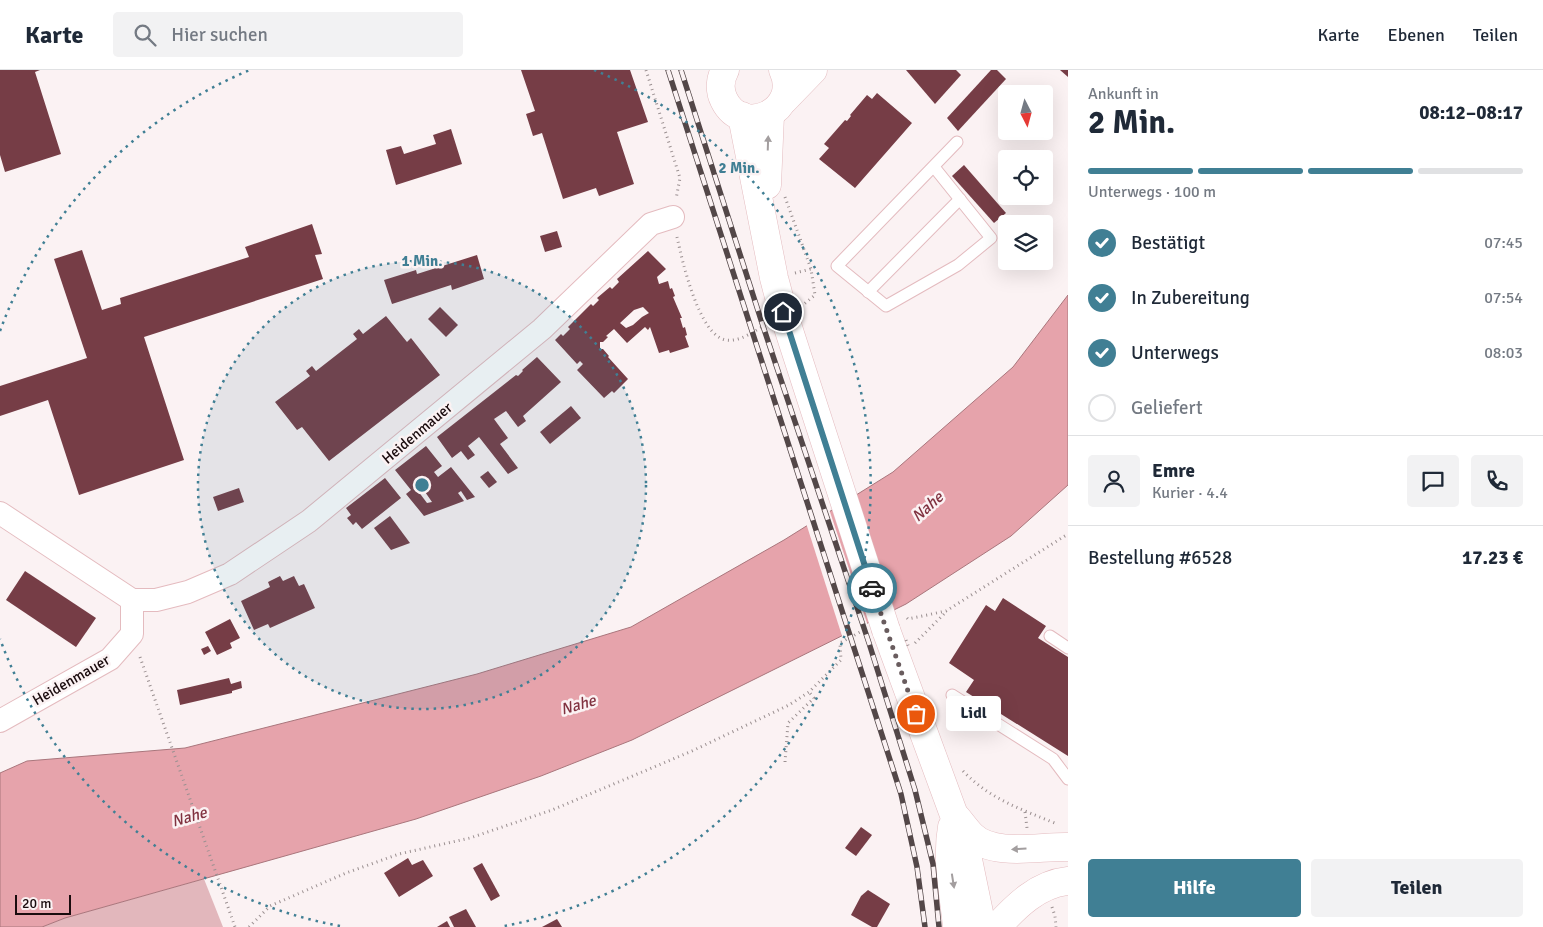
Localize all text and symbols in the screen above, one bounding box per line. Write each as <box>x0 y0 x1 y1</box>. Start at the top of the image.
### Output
search box <box>113 12 463 57</box>
text: Karte <box>25 20 83 50</box>
icon: search <box>131 21 159 49</box>
text: Hier suchen <box>171 23 268 47</box>
text: Karte <box>1317 24 1359 46</box>
text: Ebenen <box>1387 24 1445 46</box>
text: Teilen <box>1473 24 1518 46</box>
text: Ankunft in <box>1088 84 1159 104</box>
north arrow <box>998 85 1052 140</box>
map controls <box>998 85 1053 270</box>
text: 08:12–08:17 <box>1419 101 1523 125</box>
text: 2 Min. <box>1088 103 1175 142</box>
one-way arrow <box>764 135 772 151</box>
button: locate <box>998 150 1053 205</box>
text: 2 Min. <box>719 159 759 177</box>
text: Unterwegs · 100 m <box>1088 182 1216 202</box>
button: layers <box>998 215 1053 270</box>
icon: check <box>1088 229 1116 257</box>
text: Bestätigt <box>1131 231 1205 255</box>
text: 07:45 <box>1484 233 1523 253</box>
text: 1 Min. <box>402 252 442 270</box>
icon: check <box>1088 284 1116 312</box>
text: In Zubereitung <box>1131 286 1250 310</box>
text: 07:54 <box>1484 288 1523 308</box>
pin <box>762 291 804 333</box>
icon: home <box>769 298 797 326</box>
icon: check <box>1088 339 1116 367</box>
text: Unterwegs <box>1131 341 1219 365</box>
text: 08:03 <box>1484 343 1523 363</box>
text: Geliefert <box>1131 396 1203 420</box>
street label: Heidenmauer <box>378 398 456 468</box>
button: person <box>1088 455 1140 507</box>
button: chat <box>1407 455 1459 507</box>
button: phone <box>1471 455 1523 507</box>
text: Emre <box>1152 459 1195 483</box>
centre of rings <box>413 476 431 494</box>
text: Kurier · 4.4 <box>1152 483 1228 503</box>
water label: Nahe <box>908 487 948 526</box>
text: Bestellung #6528 <box>1088 546 1232 570</box>
text: 17.23 € <box>1462 546 1523 570</box>
courier <box>847 563 897 613</box>
icon: car <box>858 574 886 602</box>
street label: Heidenmauer <box>29 650 113 709</box>
water label: Nahe <box>558 690 599 719</box>
pin <box>895 693 937 735</box>
callout: Lidl <box>946 696 1001 732</box>
icon: bag <box>902 700 930 728</box>
text: Lidl <box>960 703 987 723</box>
water label: Nahe <box>169 802 210 831</box>
one-way arrow <box>1011 845 1027 853</box>
button: Hilfe <box>1088 859 1301 917</box>
button: Teilen <box>1311 859 1523 917</box>
one-way arrow <box>949 873 957 889</box>
scale bar <box>15 892 71 915</box>
text: 20 m <box>22 895 51 912</box>

